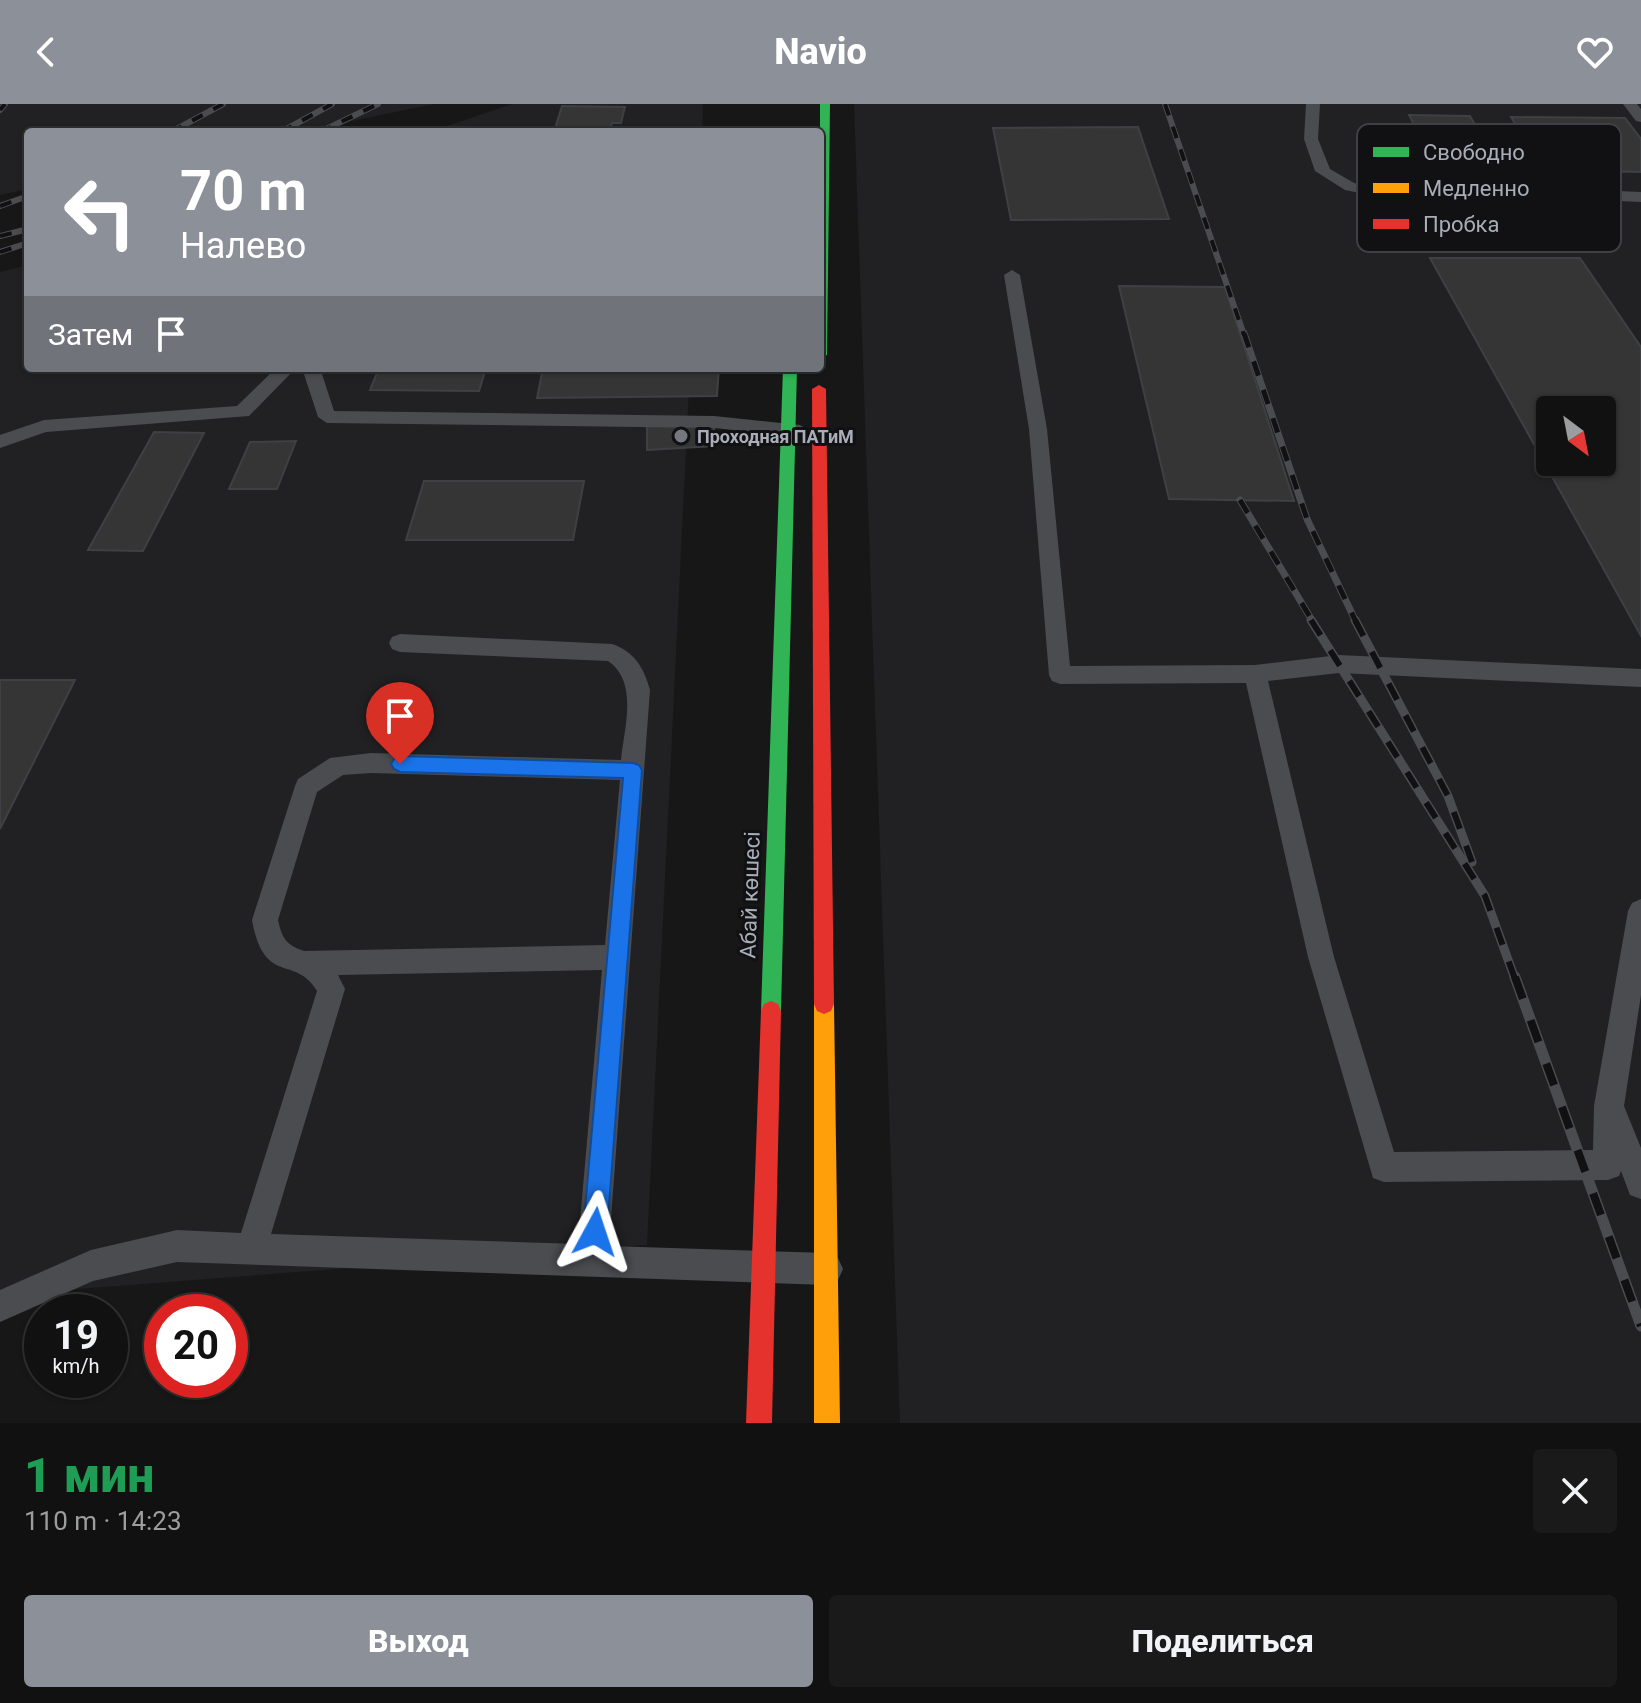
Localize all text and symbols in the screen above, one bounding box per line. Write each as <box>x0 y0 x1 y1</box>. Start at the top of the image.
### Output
icon: back <box>24 30 68 74</box>
icon: heart <box>1573 30 1617 74</box>
text: Navio <box>774 31 867 73</box>
legend <box>1357 124 1621 252</box>
text: Свободно <box>1423 140 1525 165</box>
text: 70 m <box>180 158 307 224</box>
icon: left <box>48 160 152 264</box>
text: Медленно <box>1423 176 1529 201</box>
text: Пробка <box>1423 212 1499 237</box>
text: Налево <box>180 225 306 267</box>
icon: arrive <box>149 312 193 356</box>
text: Затем <box>48 317 133 352</box>
north arrow <box>1536 396 1616 476</box>
map controls <box>1536 396 1616 476</box>
place label: Проходная ПАТиМ <box>697 426 854 447</box>
marker: Проходная ПАТиМ <box>672 427 690 445</box>
pin <box>366 682 434 764</box>
icon: arrive <box>378 694 422 738</box>
street label: Абай көшесі <box>735 831 765 959</box>
position arrow <box>553 1190 637 1274</box>
speed limit sign: 20 <box>144 1294 248 1398</box>
text: 19 <box>53 1312 99 1359</box>
text: km/h <box>53 1354 99 1378</box>
text: 1 мин <box>24 1447 154 1504</box>
button: close <box>1533 1449 1617 1533</box>
text: 110 m · 14:23 <box>24 1506 182 1536</box>
button: Выход <box>24 1595 813 1687</box>
button: Поделиться <box>829 1595 1617 1687</box>

